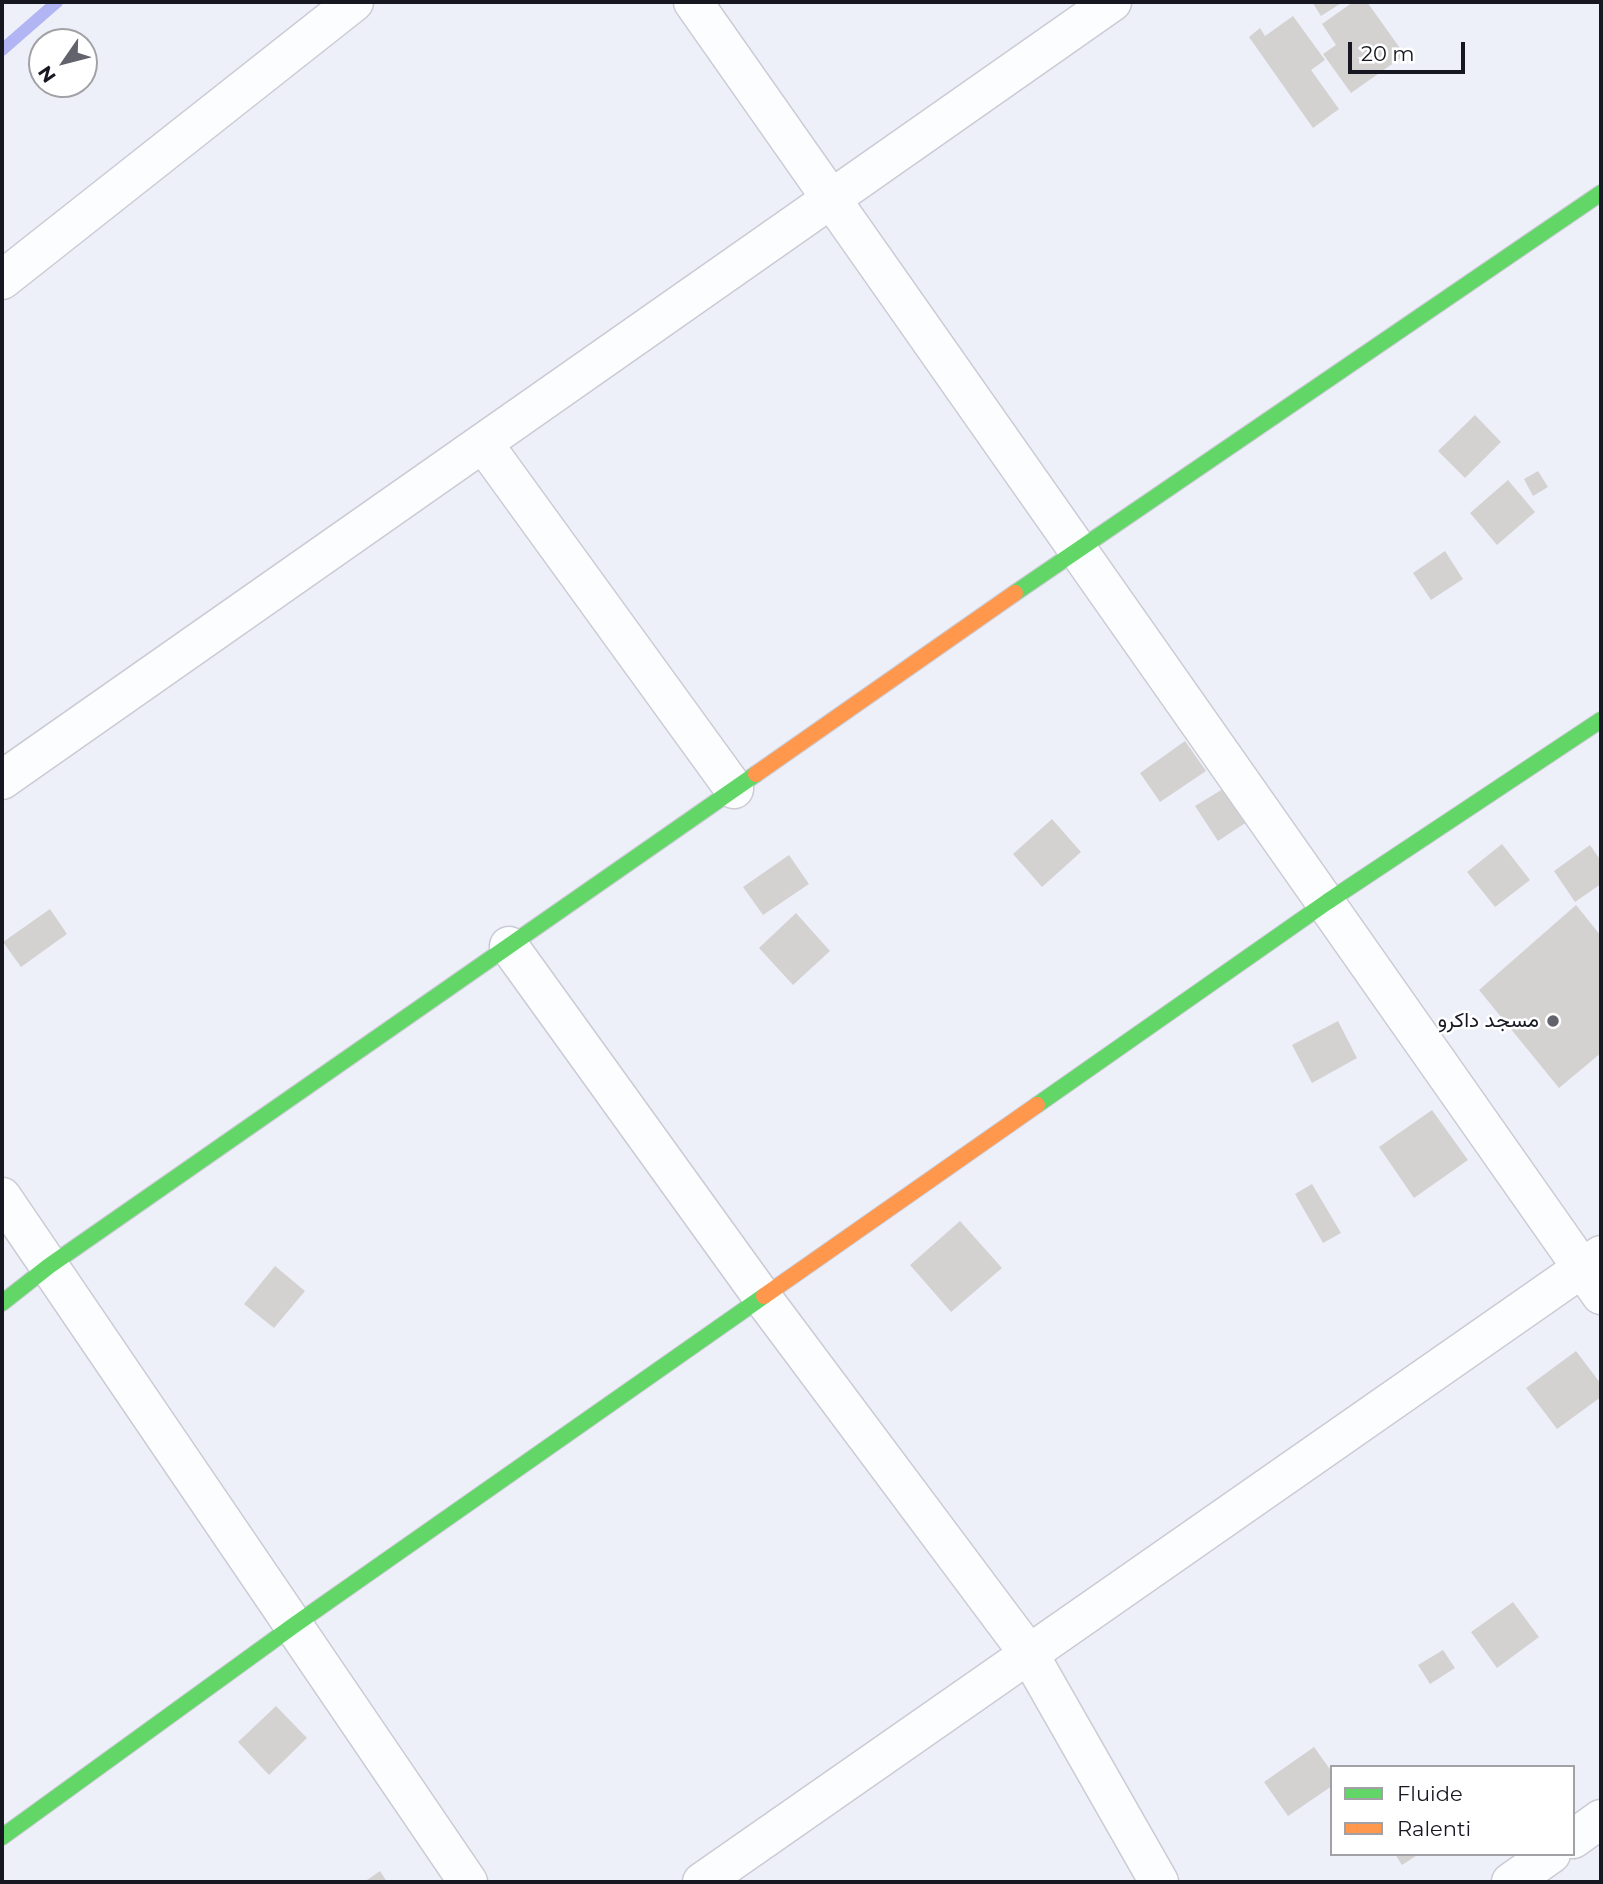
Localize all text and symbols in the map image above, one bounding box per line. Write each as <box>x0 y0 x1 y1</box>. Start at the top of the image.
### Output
north arrow <box>28 28 98 98</box>
scale bar <box>1351 28 1468 72</box>
text: 20 m <box>1361 41 1415 66</box>
text: N <box>33 61 61 87</box>
place label: مسجد داكرو <box>1438 1008 1539 1034</box>
marker: مسجد داكرو <box>1545 1013 1561 1029</box>
legend <box>1330 1765 1575 1856</box>
text: Fluide <box>1397 1781 1463 1806</box>
text: Ralenti <box>1397 1816 1471 1841</box>

